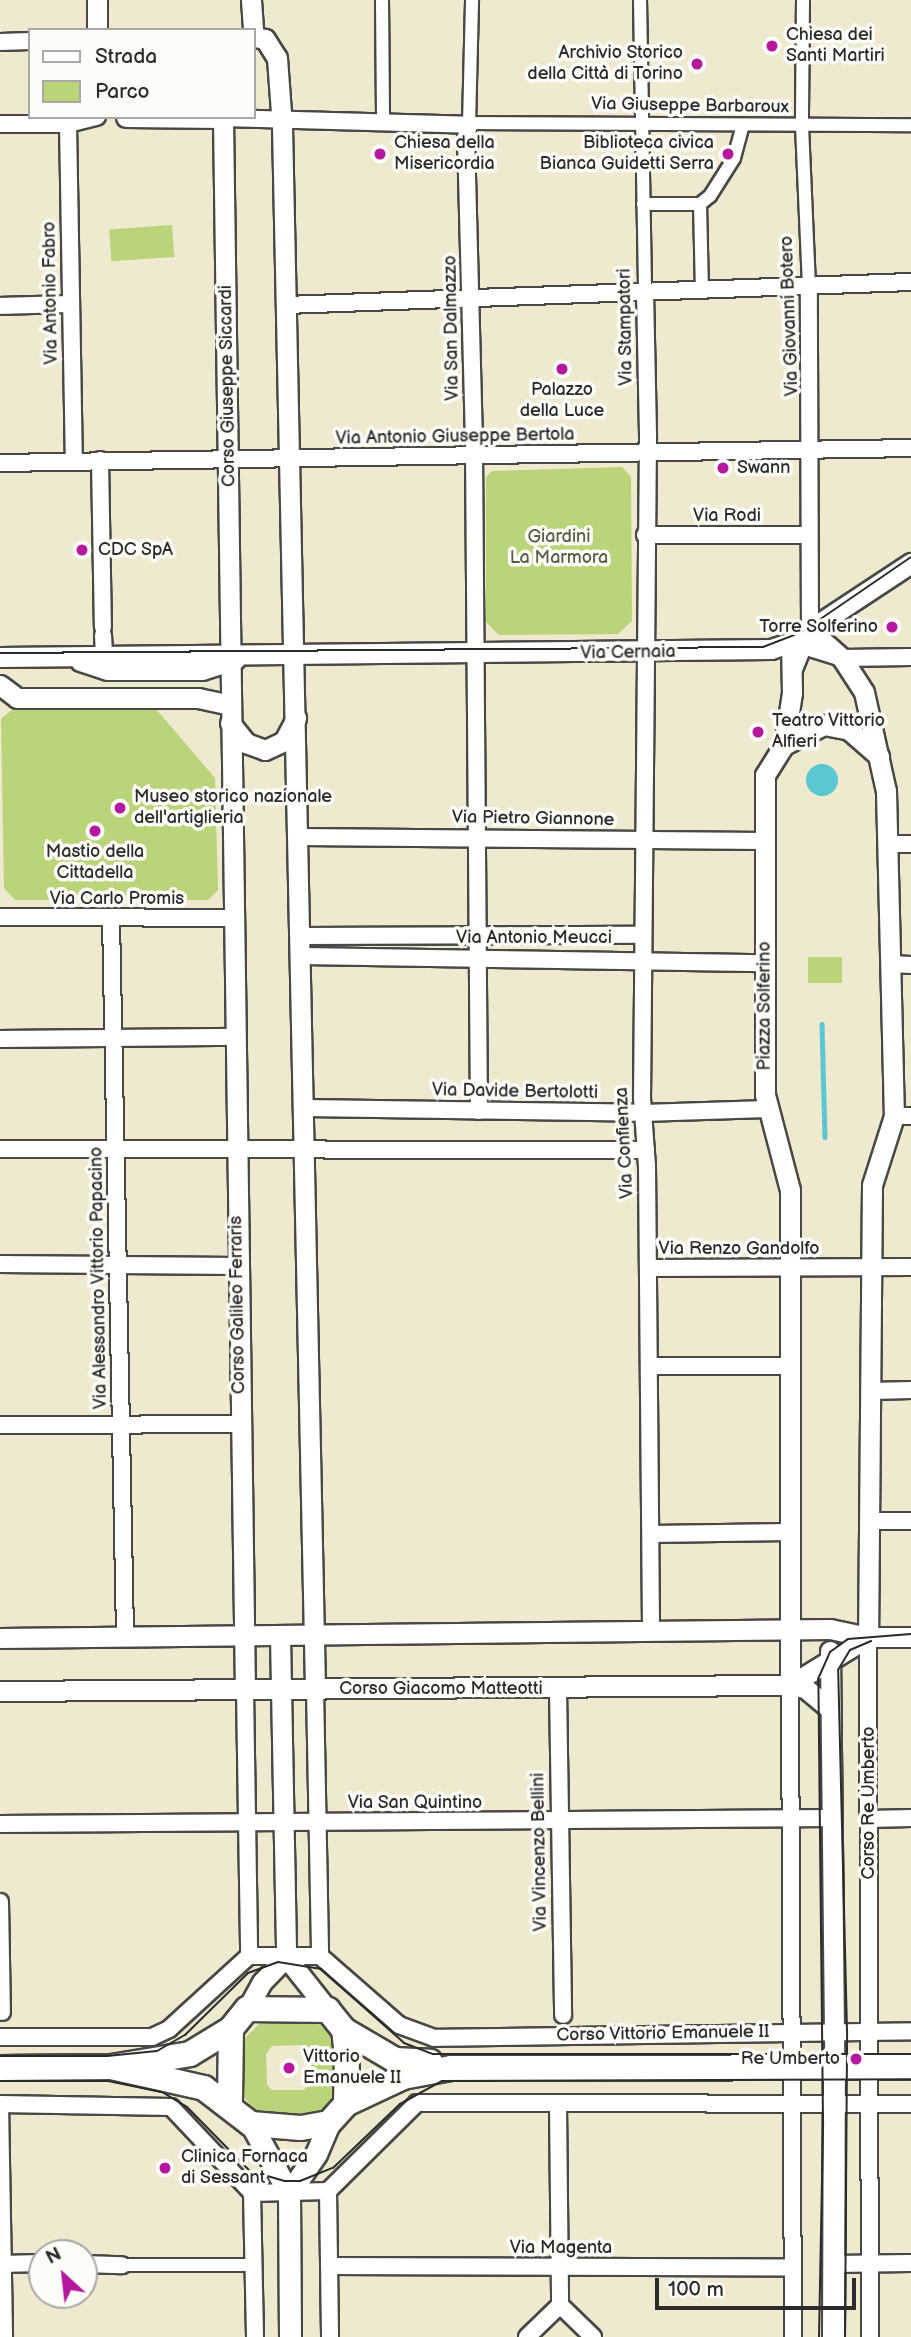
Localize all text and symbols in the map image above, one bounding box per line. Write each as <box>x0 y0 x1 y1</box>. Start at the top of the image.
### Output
place label: Chiesa dei Santi Martiri <box>786 25 885 68</box>
legend <box>28 28 256 119</box>
marker: Chiesa dei Santi Martiri <box>764 38 780 54</box>
place label: Archivio Storico della Città di Torino <box>527 43 683 86</box>
text: Strada <box>95 44 157 69</box>
marker: Archivio Storico della Città di Torino <box>689 56 705 72</box>
text: Parco <box>95 79 150 104</box>
street label: Via Giuseppe Barbaroux <box>591 93 789 119</box>
place label: Chiesa della Misericordia <box>394 133 495 176</box>
place label: Biblioteca civica Bianca Guidetti Serra <box>539 133 714 176</box>
marker: Chiesa della Misericordia <box>372 146 388 162</box>
marker: Biblioteca civica Bianca Guidetti Serra <box>720 146 736 162</box>
street label: Via Antonio Fabro <box>39 221 63 365</box>
street label: Via Giovanni Botero <box>776 235 804 397</box>
street label: Via San Dalmazzo <box>440 255 464 401</box>
street label: Via Stampatori <box>614 268 638 386</box>
street label: Corso Giuseppe Siccardi <box>215 285 241 487</box>
marker: Palazzo della Luce <box>554 361 570 377</box>
place label: Palazzo della Luce <box>520 380 604 422</box>
street label: Via Antonio Giuseppe Bertola <box>335 424 575 450</box>
place label: Swann <box>737 457 790 479</box>
marker: Swann <box>715 460 731 476</box>
street label: Via Rodi <box>693 505 761 527</box>
park label: Giardini La Marmora <box>510 527 608 570</box>
place label: CDC SpA <box>98 539 173 561</box>
marker: CDC SpA <box>72 540 92 560</box>
place label: Torre Solferino <box>759 616 878 638</box>
marker: Torre Solferino <box>884 619 900 635</box>
street label: Via Cernaia <box>580 641 676 665</box>
place label: Teatro Vittorio Alfieri <box>772 711 886 754</box>
marker: Teatro Vittorio Alfieri <box>750 724 766 740</box>
place label: Museo storico nazionale dell'artiglieria <box>134 787 332 830</box>
marker: Museo storico nazionale dell'artiglieria <box>112 800 128 816</box>
street label: Via Pietro Giannone <box>452 807 614 831</box>
marker: Mastio della Cittadella <box>87 823 103 839</box>
place label: Mastio della Cittadella <box>46 842 144 884</box>
street label: Via Carlo Promis <box>50 888 184 910</box>
street label: Via Antonio Meucci <box>456 927 612 949</box>
street label: Piazza Solferino <box>754 941 776 1071</box>
street label: Via Davide Bertolotti <box>432 1080 598 1104</box>
street label: Via Confienza <box>611 1087 639 1199</box>
street label: Via Alessandro Vittorio Papacino <box>86 1146 112 1410</box>
street label: Corso Galileo Ferraris <box>226 1216 250 1394</box>
street label: Via Renzo Gandolfo <box>659 1238 819 1260</box>
street label: Corso Giacomo Matteotti <box>339 1678 543 1700</box>
street label: Corso Re Umberto <box>858 1727 880 1879</box>
street label: Via Vincenzo Bellini <box>528 1772 552 1932</box>
street label: Via San Quintino <box>348 1792 482 1814</box>
street label: Corso Vittorio Emanuele II <box>556 2021 770 2047</box>
place label: Vittorio Emanuele II <box>303 2047 401 2090</box>
place label: Re Umberto <box>741 2048 840 2070</box>
marker: Re Umberto <box>846 2049 866 2069</box>
marker: Vittorio Emanuele II <box>281 2060 297 2076</box>
place label: Clinica Fornaca di Sessant <box>181 2147 308 2190</box>
marker: Clinica Fornaca di Sessant <box>155 2158 175 2178</box>
street label: Via Magenta <box>510 2237 612 2259</box>
north arrow <box>28 2239 98 2309</box>
text: N <box>43 2243 66 2270</box>
scale bar <box>659 2264 860 2308</box>
text: 100 m <box>668 2277 724 2302</box>

